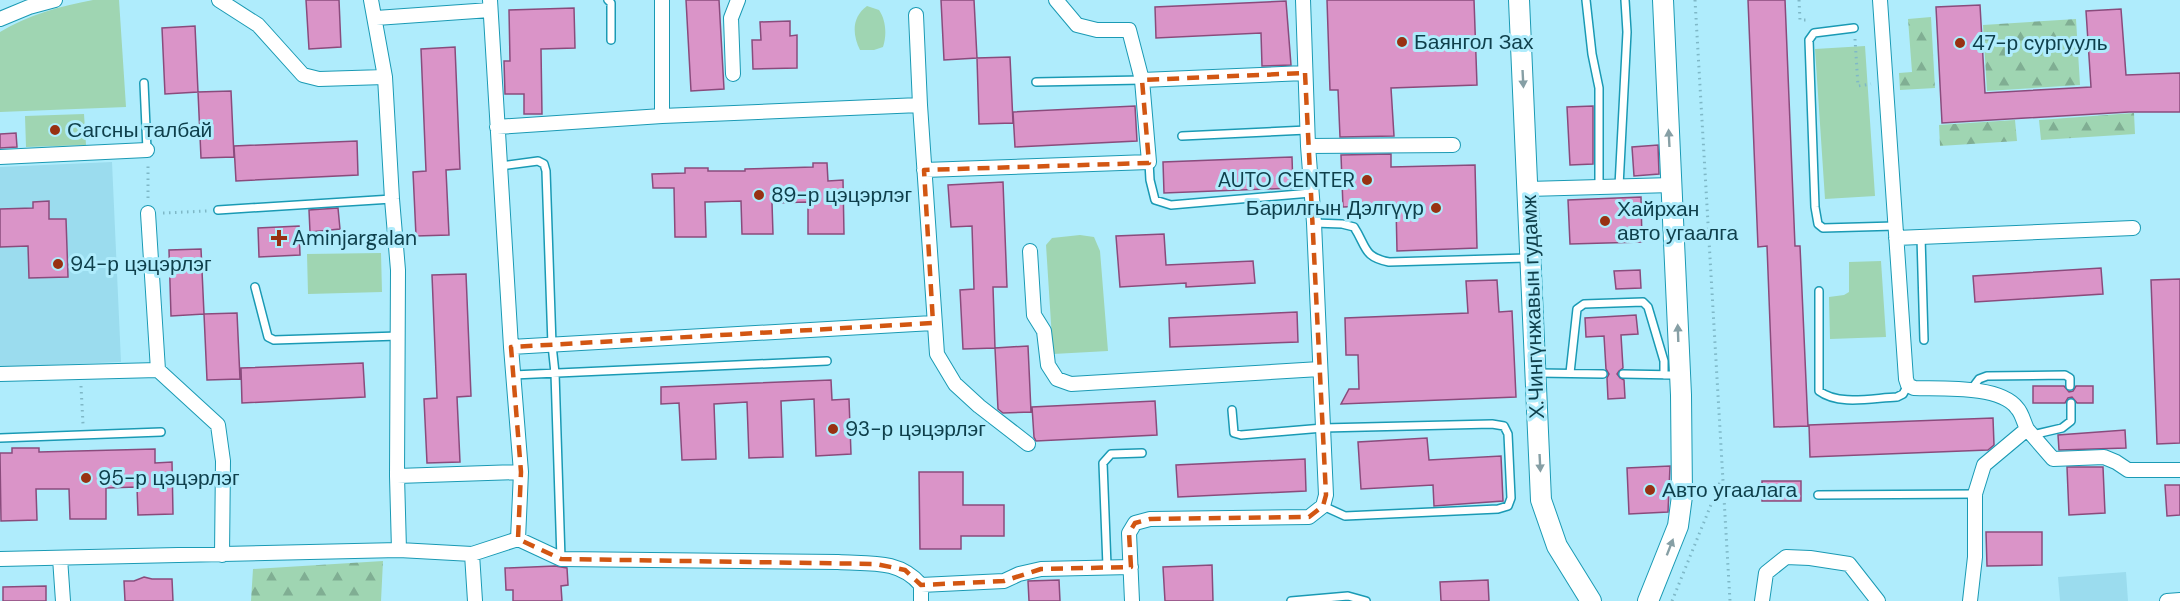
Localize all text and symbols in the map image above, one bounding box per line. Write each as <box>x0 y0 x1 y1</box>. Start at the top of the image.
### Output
place label: Баянгол Зах <box>1414 28 1534 56</box>
place label: 47-р сургууль <box>1972 29 2108 57</box>
marker: Баянгол Зах <box>1395 35 1409 49</box>
marker: 47-р сургууль <box>1953 36 1967 50</box>
one-way arrow <box>1519 70 1528 89</box>
place label: Сагсны талбай <box>67 116 212 144</box>
marker: Сагсны талбай <box>48 123 62 137</box>
one-way arrow <box>1665 128 1674 147</box>
place label: AUTO CENTER <box>1218 166 1355 194</box>
marker: AUTO CENTER <box>1360 173 1374 187</box>
place label: 89-р цэцэрлэг <box>771 181 912 209</box>
marker: 89-р цэцэрлэг <box>752 188 766 202</box>
place label: Барилгын Дэлгүүр <box>1246 194 1424 222</box>
street label: Х.Чингүнжавын гудамж <box>1515 194 1551 420</box>
place label: Хайрхан авто угаалга <box>1617 195 1739 247</box>
marker: Барилгын Дэлгүүр <box>1429 201 1443 215</box>
marker: Хайрхан авто угаалга <box>1598 214 1612 228</box>
place label: Aminjargalan <box>292 224 417 252</box>
marker: Aminjargalan <box>270 229 288 247</box>
place label: 94-р цэцэрлэг <box>70 250 212 278</box>
marker: 94-р цэцэрлэг <box>51 257 65 271</box>
one-way arrow <box>1673 323 1682 342</box>
place label: 93-р цэцэрлэг <box>845 415 986 443</box>
marker: 93-р цэцэрлэг <box>826 422 840 436</box>
one-way arrow <box>1535 454 1544 473</box>
place label: 95-р цэцэрлэг <box>98 464 240 492</box>
marker: 95-р цэцэрлэг <box>79 471 93 485</box>
place label: Авто угаалага <box>1662 476 1798 504</box>
marker: Авто угаалага <box>1643 483 1657 497</box>
one-way arrow <box>1666 538 1675 556</box>

